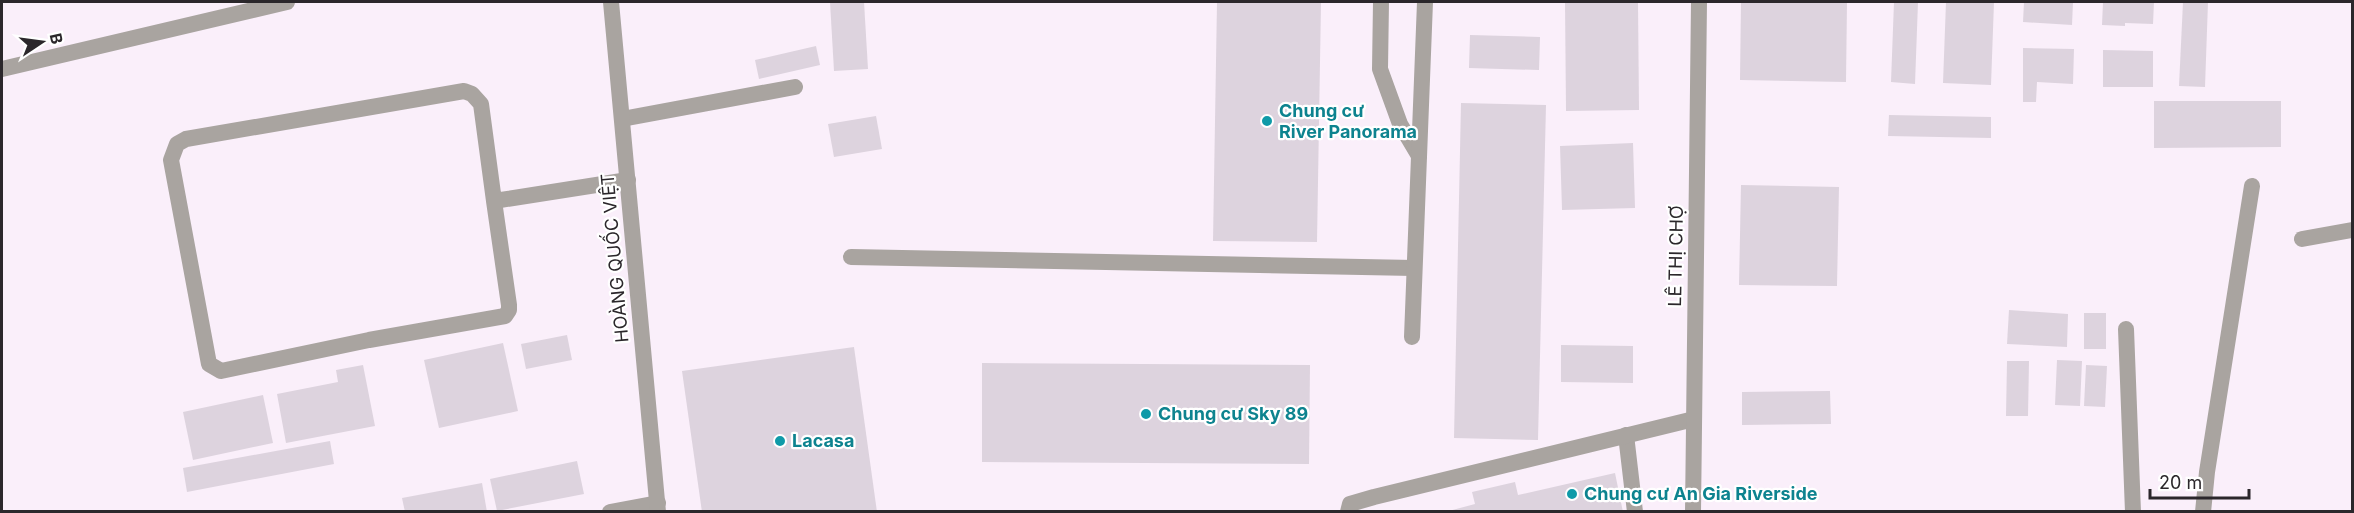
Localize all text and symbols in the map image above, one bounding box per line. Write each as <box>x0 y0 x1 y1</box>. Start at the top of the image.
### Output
north arrow <box>12 12 72 72</box>
text: B <box>46 31 68 46</box>
place label: Chung cư River Panorama <box>1279 100 1417 142</box>
marker: Chung cư River Panorama <box>1260 114 1274 128</box>
street label: HOÀNG QUỐC VIỆT <box>593 173 632 344</box>
street label: LÊ THỊ CHỢ <box>1663 205 1687 307</box>
place label: Chung cư Sky 89 <box>1158 403 1308 424</box>
marker: Chung cư Sky 89 <box>1139 407 1153 421</box>
place label: Lacasa <box>792 430 854 451</box>
marker: Lacasa <box>773 434 787 448</box>
scale bar <box>2150 462 2249 500</box>
text: 20 m <box>2159 472 2202 493</box>
place label: Chung cư An Gia Riverside <box>1584 483 1818 504</box>
marker: Chung cư An Gia Riverside <box>1565 487 1579 501</box>

